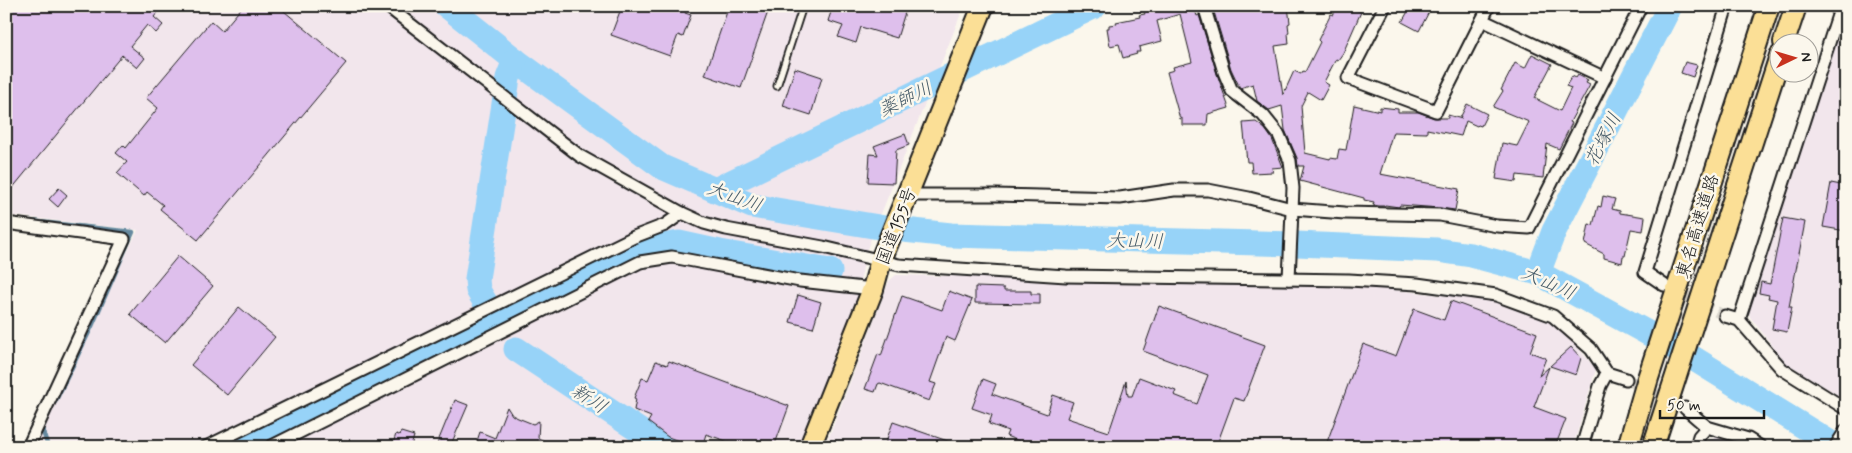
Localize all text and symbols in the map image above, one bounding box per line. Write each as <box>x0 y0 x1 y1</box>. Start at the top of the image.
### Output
north arrow <box>1770 32 1820 82</box>
text: N <box>1797 52 1815 62</box>
water label: 薬師川 <box>875 76 937 123</box>
water label: 花塚川 <box>1579 109 1627 171</box>
street label: 東名高速道路 <box>1671 171 1725 281</box>
water label: 大山川 <box>703 176 766 219</box>
street label: 国道155号 <box>871 184 923 269</box>
water label: 大山川 <box>1106 229 1164 254</box>
water label: 大山川 <box>1517 260 1580 306</box>
water label: 新川 <box>566 378 612 420</box>
scale bar <box>1660 388 1763 420</box>
text: 50 m <box>1667 396 1701 416</box>

